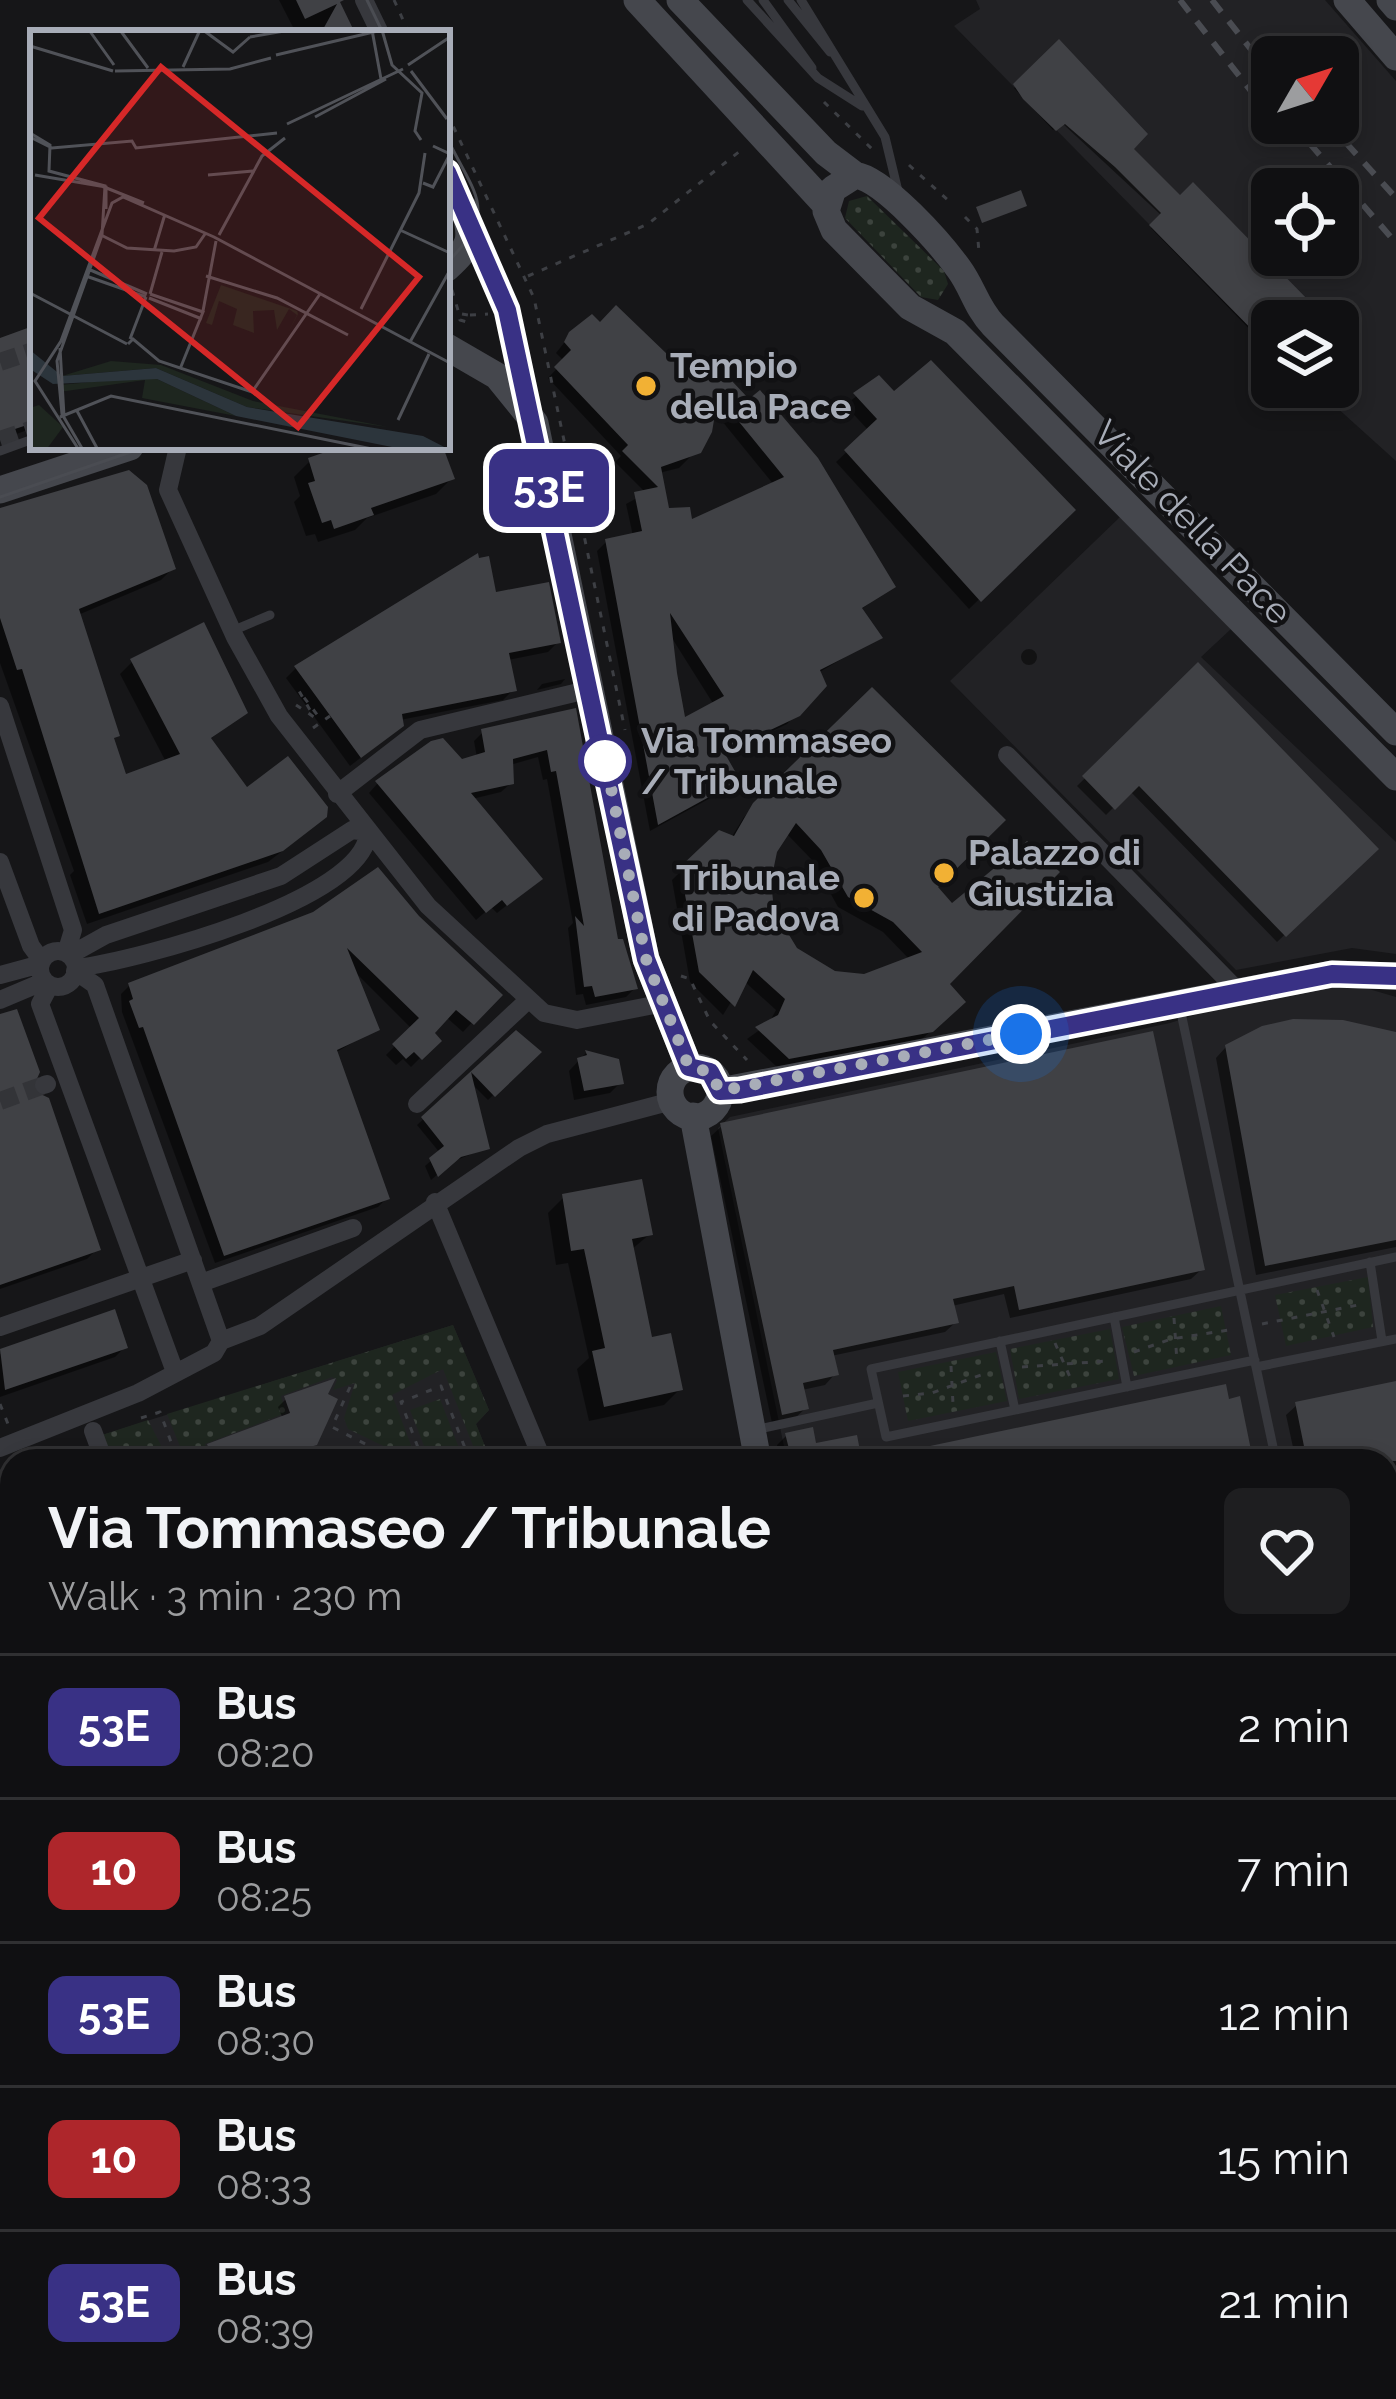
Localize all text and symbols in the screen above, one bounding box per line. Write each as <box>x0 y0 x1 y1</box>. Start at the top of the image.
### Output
inset map <box>30 30 450 450</box>
north arrow <box>1251 36 1359 144</box>
map controls <box>1251 36 1359 408</box>
button: locate <box>1251 168 1359 276</box>
button: layers <box>1251 300 1359 408</box>
place label: Tempio della Pace <box>670 344 851 427</box>
marker: Tempio della Pace <box>633 373 659 399</box>
street label: Viale della Pace <box>1085 412 1301 632</box>
line badge: 53E <box>480 449 618 527</box>
text: 53E <box>513 463 585 512</box>
place label: Via Tommaseo / Tribunale <box>641 719 892 802</box>
marker: Via Tommaseo / Tribunale <box>580 736 630 786</box>
place label: Palazzo di Giustizia <box>968 831 1141 914</box>
place label: Tribunale di Padova <box>672 856 840 939</box>
marker: Palazzo di Giustizia <box>931 860 957 886</box>
marker: Tribunale di Padova <box>851 885 877 911</box>
your location <box>991 1004 1051 1064</box>
button: heart <box>1224 1488 1350 1614</box>
text: Via Tommaseo / Tribunale <box>48 1494 771 1561</box>
text: Walk · 3 min · 230 m <box>48 1573 402 1619</box>
text: Bus <box>216 1677 297 1730</box>
text: 2 min <box>1238 1700 1350 1753</box>
text: 53E <box>78 1702 150 1751</box>
text: 08:20 <box>216 1730 315 1776</box>
text: Bus <box>216 1821 297 1874</box>
text: 7 min <box>1237 1844 1350 1897</box>
text: 10 <box>91 1846 137 1895</box>
text: 08:25 <box>216 1874 312 1920</box>
text: Bus <box>216 1965 297 2018</box>
text: 12 min <box>1218 1988 1350 2041</box>
text: 53E <box>78 1990 150 2039</box>
text: 08:30 <box>216 2018 315 2064</box>
text: Bus <box>216 2109 297 2162</box>
text: 15 min <box>1217 2132 1350 2185</box>
text: 10 <box>91 2134 137 2183</box>
text: 08:33 <box>216 2162 312 2208</box>
text: Bus <box>216 2253 297 2306</box>
text: 21 min <box>1218 2276 1350 2329</box>
text: 53E <box>78 2278 150 2327</box>
text: 08:39 <box>216 2306 314 2352</box>

